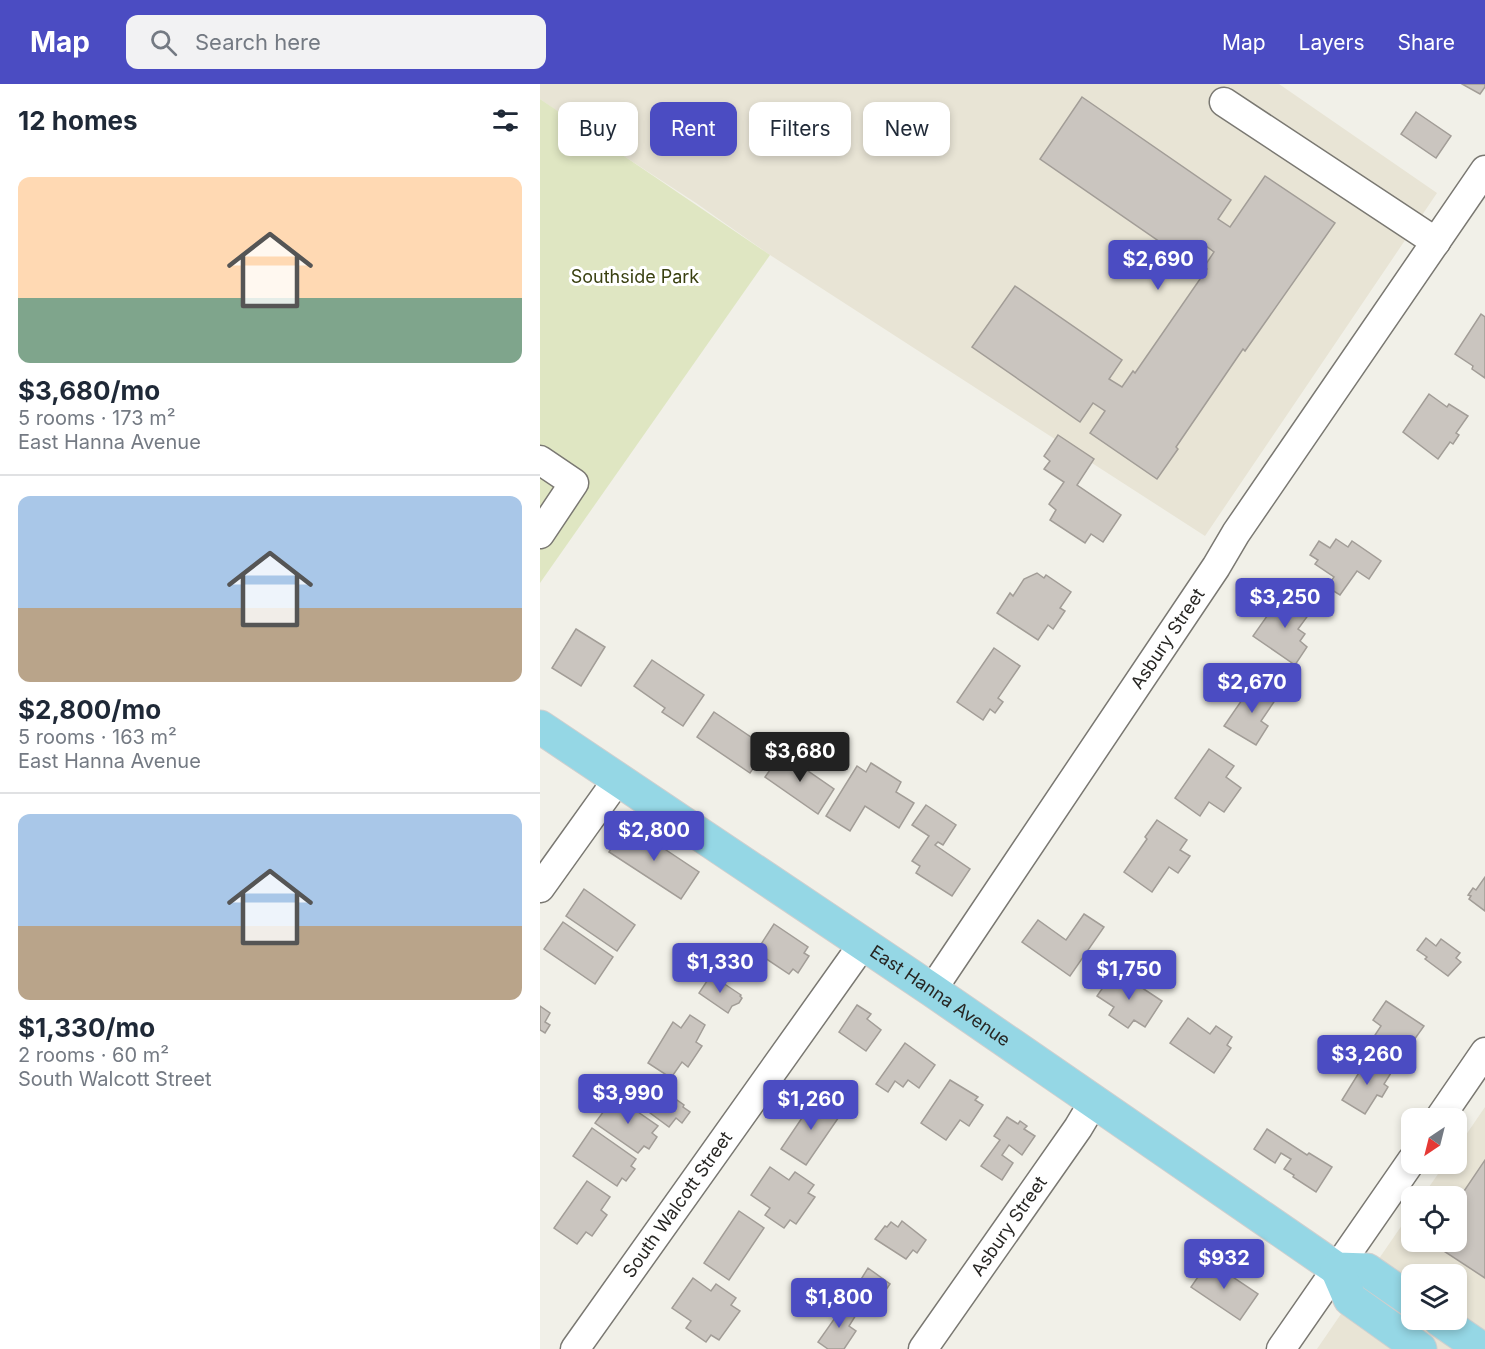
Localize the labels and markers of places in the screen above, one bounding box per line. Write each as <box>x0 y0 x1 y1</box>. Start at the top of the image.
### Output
pin: $2,690 <box>1109 240 1207 291</box>
pin: $3,250 <box>1236 578 1334 629</box>
pin: $2,670 <box>1203 663 1301 714</box>
pin: $3,680 <box>751 732 849 783</box>
pin: $2,800 <box>605 811 703 862</box>
pin: $1,330 <box>671 943 769 994</box>
pin: $1,750 <box>1080 950 1178 1001</box>
pin: $3,260 <box>1318 1035 1416 1086</box>
pin: $3,990 <box>579 1074 677 1125</box>
pin: $1,260 <box>762 1080 860 1131</box>
pin: $932 <box>1188 1239 1260 1290</box>
pin: $1,800 <box>790 1278 888 1329</box>

